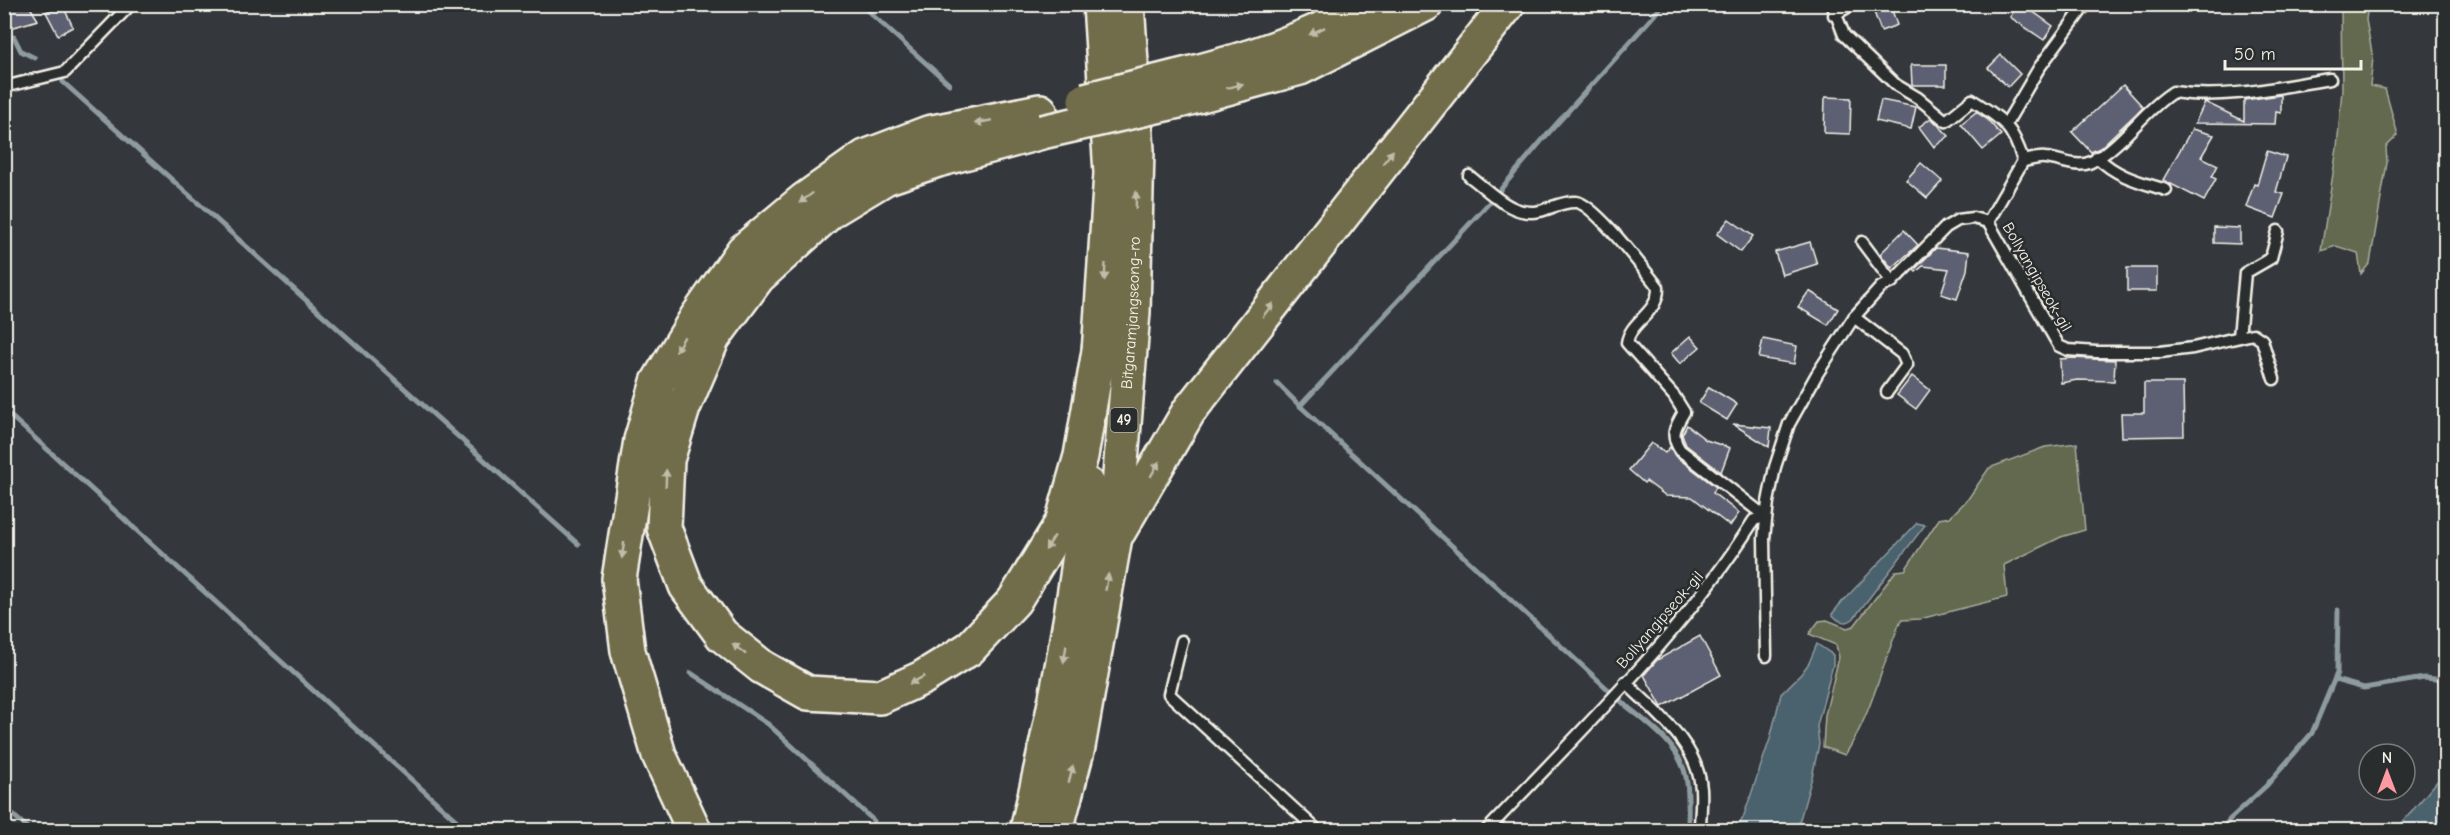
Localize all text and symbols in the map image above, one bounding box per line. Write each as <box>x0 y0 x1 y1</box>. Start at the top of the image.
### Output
one-way arrow <box>1309 27 1326 36</box>
scale bar <box>2225 33 2362 71</box>
text: 50 m <box>2234 44 2276 65</box>
one-way arrow <box>1226 81 1244 90</box>
one-way arrow <box>973 118 992 127</box>
one-way arrow <box>1382 149 1395 165</box>
one-way arrow <box>1131 190 1141 209</box>
one-way arrow <box>799 192 815 204</box>
street label: Bollyangipseok-gil <box>1999 219 2075 335</box>
street label: Bitgaramjangseong-ro <box>1118 236 1144 390</box>
one-way arrow <box>1100 263 1109 282</box>
one-way arrow <box>1262 303 1274 318</box>
one-way arrow <box>675 336 686 352</box>
road number: 49 <box>1110 408 1138 432</box>
one-way arrow <box>1150 461 1161 477</box>
one-way arrow <box>661 468 671 487</box>
one-way arrow <box>1044 535 1055 551</box>
one-way arrow <box>618 541 628 560</box>
street label: Bollyangipseok-gil <box>1613 568 1707 672</box>
one-way arrow <box>1103 573 1112 592</box>
one-way arrow <box>731 642 747 655</box>
one-way arrow <box>1060 645 1069 664</box>
one-way arrow <box>908 675 925 684</box>
north arrow <box>2357 742 2417 802</box>
text: N <box>2382 749 2392 767</box>
one-way arrow <box>1067 765 1076 783</box>

